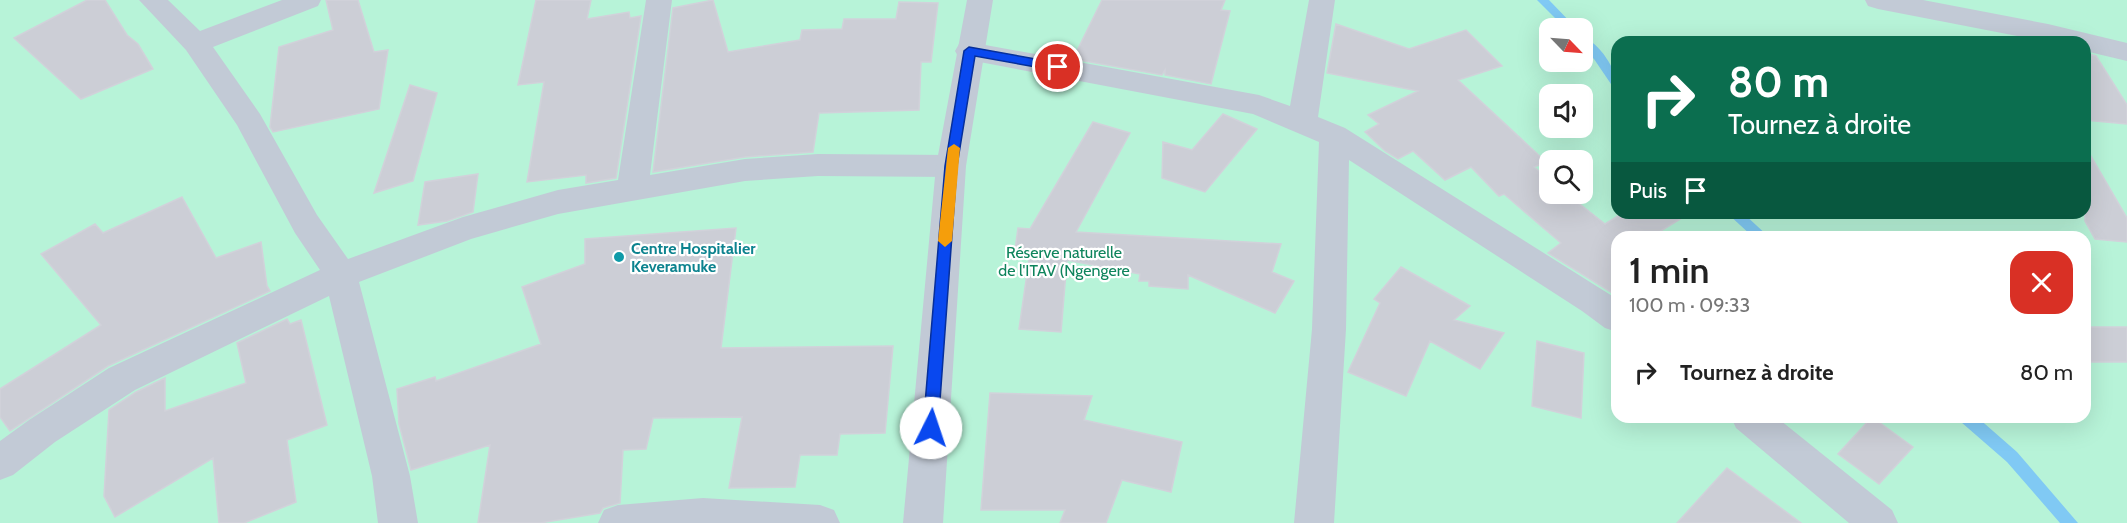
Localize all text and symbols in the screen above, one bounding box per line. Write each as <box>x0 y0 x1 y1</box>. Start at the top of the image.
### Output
north arrow <box>1539 18 1593 72</box>
map controls <box>1539 18 1593 204</box>
pin <box>1032 41 1083 92</box>
icon: arrive <box>1041 50 1074 83</box>
text: 80 m <box>1728 56 1829 108</box>
icon: right <box>1629 60 1707 138</box>
button: sound <box>1539 84 1593 138</box>
text: Tournez à droite <box>1728 108 1911 141</box>
button: search <box>1539 150 1593 204</box>
icon: arrive <box>1679 174 1712 207</box>
text: Puis <box>1629 177 1667 204</box>
place label: Centre Hospitalier Keveramuke <box>631 239 756 276</box>
park label: Réserve naturelle de l'ITAV (Ngengere <box>998 243 1130 280</box>
text: 1 min <box>1629 248 1709 292</box>
marker: Centre Hospitalier Keveramuke <box>612 250 626 264</box>
button: close <box>2010 251 2073 314</box>
text: 100 m · 09:33 <box>1629 293 1750 317</box>
icon: right <box>1629 356 1662 389</box>
text: Tournez à droite <box>1680 359 1834 386</box>
text: 80 m <box>2020 359 2073 386</box>
position arrow <box>899 396 963 460</box>

